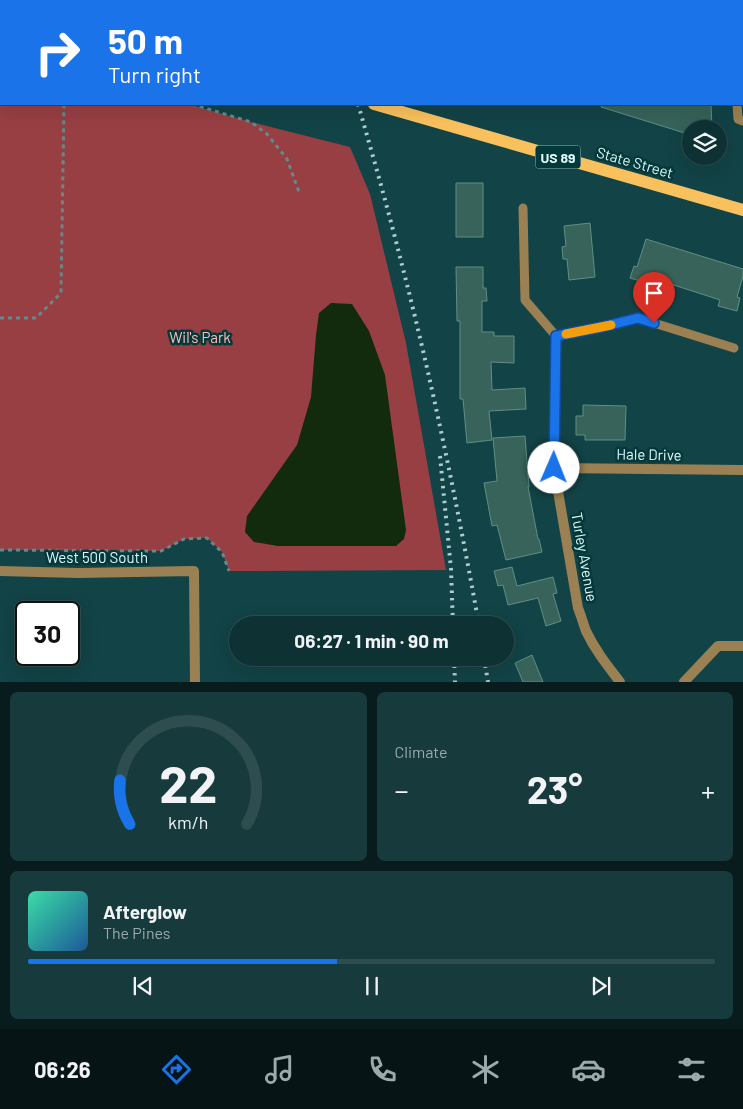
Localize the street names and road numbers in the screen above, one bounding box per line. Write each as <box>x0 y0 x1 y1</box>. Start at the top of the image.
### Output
street label: State Street <box>595 142 675 182</box>
road number: US 89 <box>536 146 580 168</box>
street label: Hale Drive <box>616 444 682 464</box>
street label: Turley Avenue <box>568 511 602 603</box>
street label: West 500 South <box>46 548 148 566</box>

